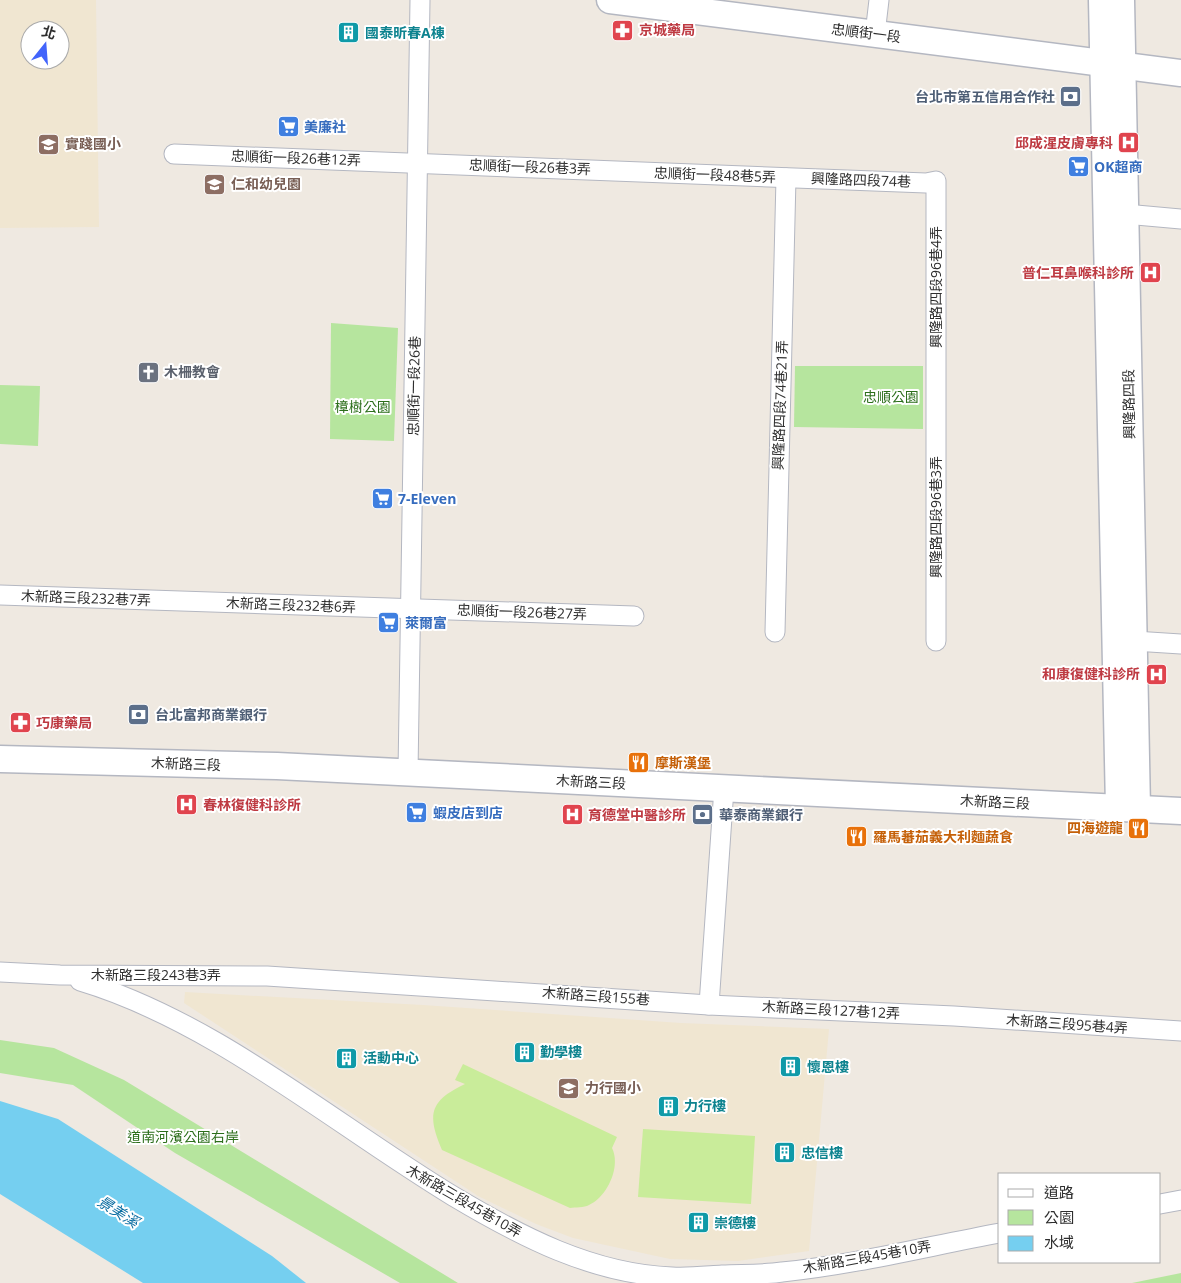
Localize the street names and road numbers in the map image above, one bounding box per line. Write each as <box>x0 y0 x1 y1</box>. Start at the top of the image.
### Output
street label: 忠順街一段 <box>830 19 902 46</box>
street label: 忠順街一段26巷12弄 <box>231 146 361 169</box>
street label: 忠順街一段26巷3弄 <box>469 155 591 178</box>
street label: 忠順街一段48巷5弄 <box>654 163 776 186</box>
street label: 興隆路四段74巷 <box>811 168 911 191</box>
street label: 興隆路四段96巷4弄 <box>926 226 945 348</box>
street label: 忠順街一段26巷 <box>403 336 424 436</box>
street label: 興隆路四段74巷21弄 <box>768 340 791 470</box>
street label: 興隆路四段 <box>1118 369 1139 439</box>
street label: 興隆路四段96巷3弄 <box>926 456 945 578</box>
street label: 木新路三段232巷7弄 <box>21 586 151 609</box>
street label: 木新路三段232巷6弄 <box>226 593 356 616</box>
street label: 忠順街一段26巷27弄 <box>457 600 587 623</box>
street label: 木新路三段 <box>151 753 221 774</box>
street label: 木新路三段 <box>556 770 626 793</box>
street label: 木新路三段 <box>960 790 1030 813</box>
street label: 木新路三段243巷3弄 <box>91 965 221 984</box>
street label: 木新路三段155巷 <box>541 982 651 1009</box>
street label: 木新路三段127巷12弄 <box>762 996 900 1023</box>
street label: 木新路三段95巷4弄 <box>1006 1010 1129 1037</box>
street label: 木新路三段45巷10弄 <box>403 1160 525 1241</box>
street label: 木新路三段45巷10弄 <box>801 1236 933 1277</box>

